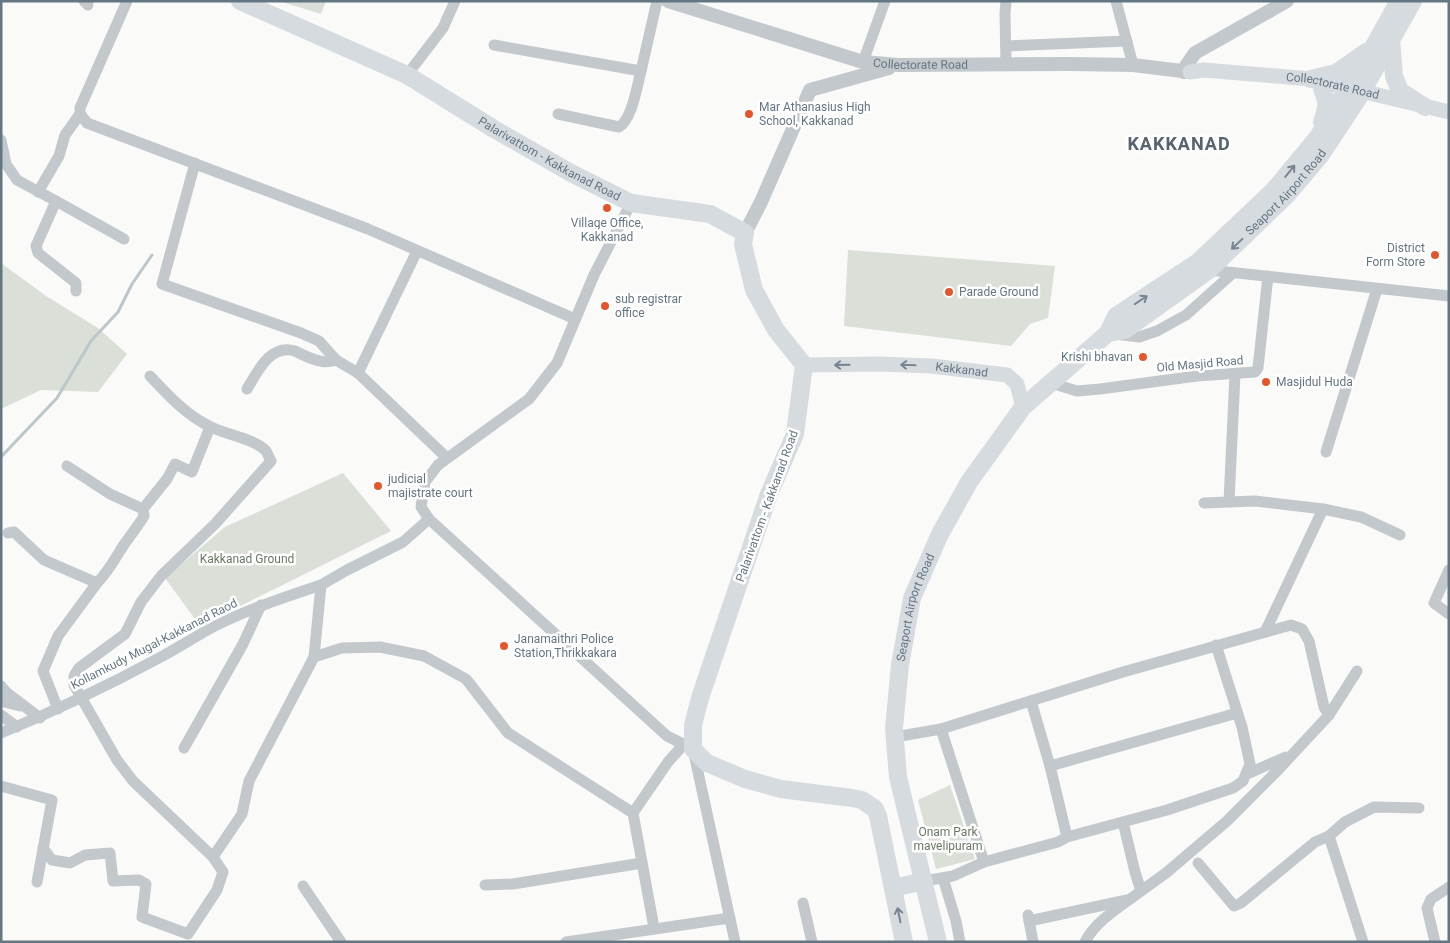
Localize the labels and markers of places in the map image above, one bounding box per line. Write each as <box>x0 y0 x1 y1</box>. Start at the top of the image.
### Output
place label: Mar Athanasius High School, Kakkanad <box>759 100 871 128</box>
marker: Mar Athanasius High School, Kakkanad <box>743 108 755 120</box>
marker: Village Office, Kakkanad <box>601 202 613 214</box>
place label: Village Office, Kakkanad <box>571 216 643 244</box>
place label: District Form Store <box>1366 241 1425 269</box>
marker: District Form Store <box>1429 249 1441 261</box>
place label: Parade Ground <box>959 285 1038 299</box>
marker: Parade Ground <box>943 286 955 298</box>
place label: sub registrar office <box>615 292 682 320</box>
marker: sub registrar office <box>599 300 611 312</box>
place label: Krishi bhavan <box>1061 350 1133 364</box>
marker: Krishi bhavan <box>1137 351 1149 363</box>
place label: Masjidul Huda <box>1276 375 1353 389</box>
marker: Masjidul Huda <box>1260 376 1272 388</box>
place label: judicial majistrate court <box>387 472 473 500</box>
marker: judicial majistrate court <box>372 480 384 492</box>
place label: Janamaithri Police Station,Thrikkakara <box>514 632 617 660</box>
marker: Janamaithri Police Station,Thrikkakara <box>498 640 510 652</box>

